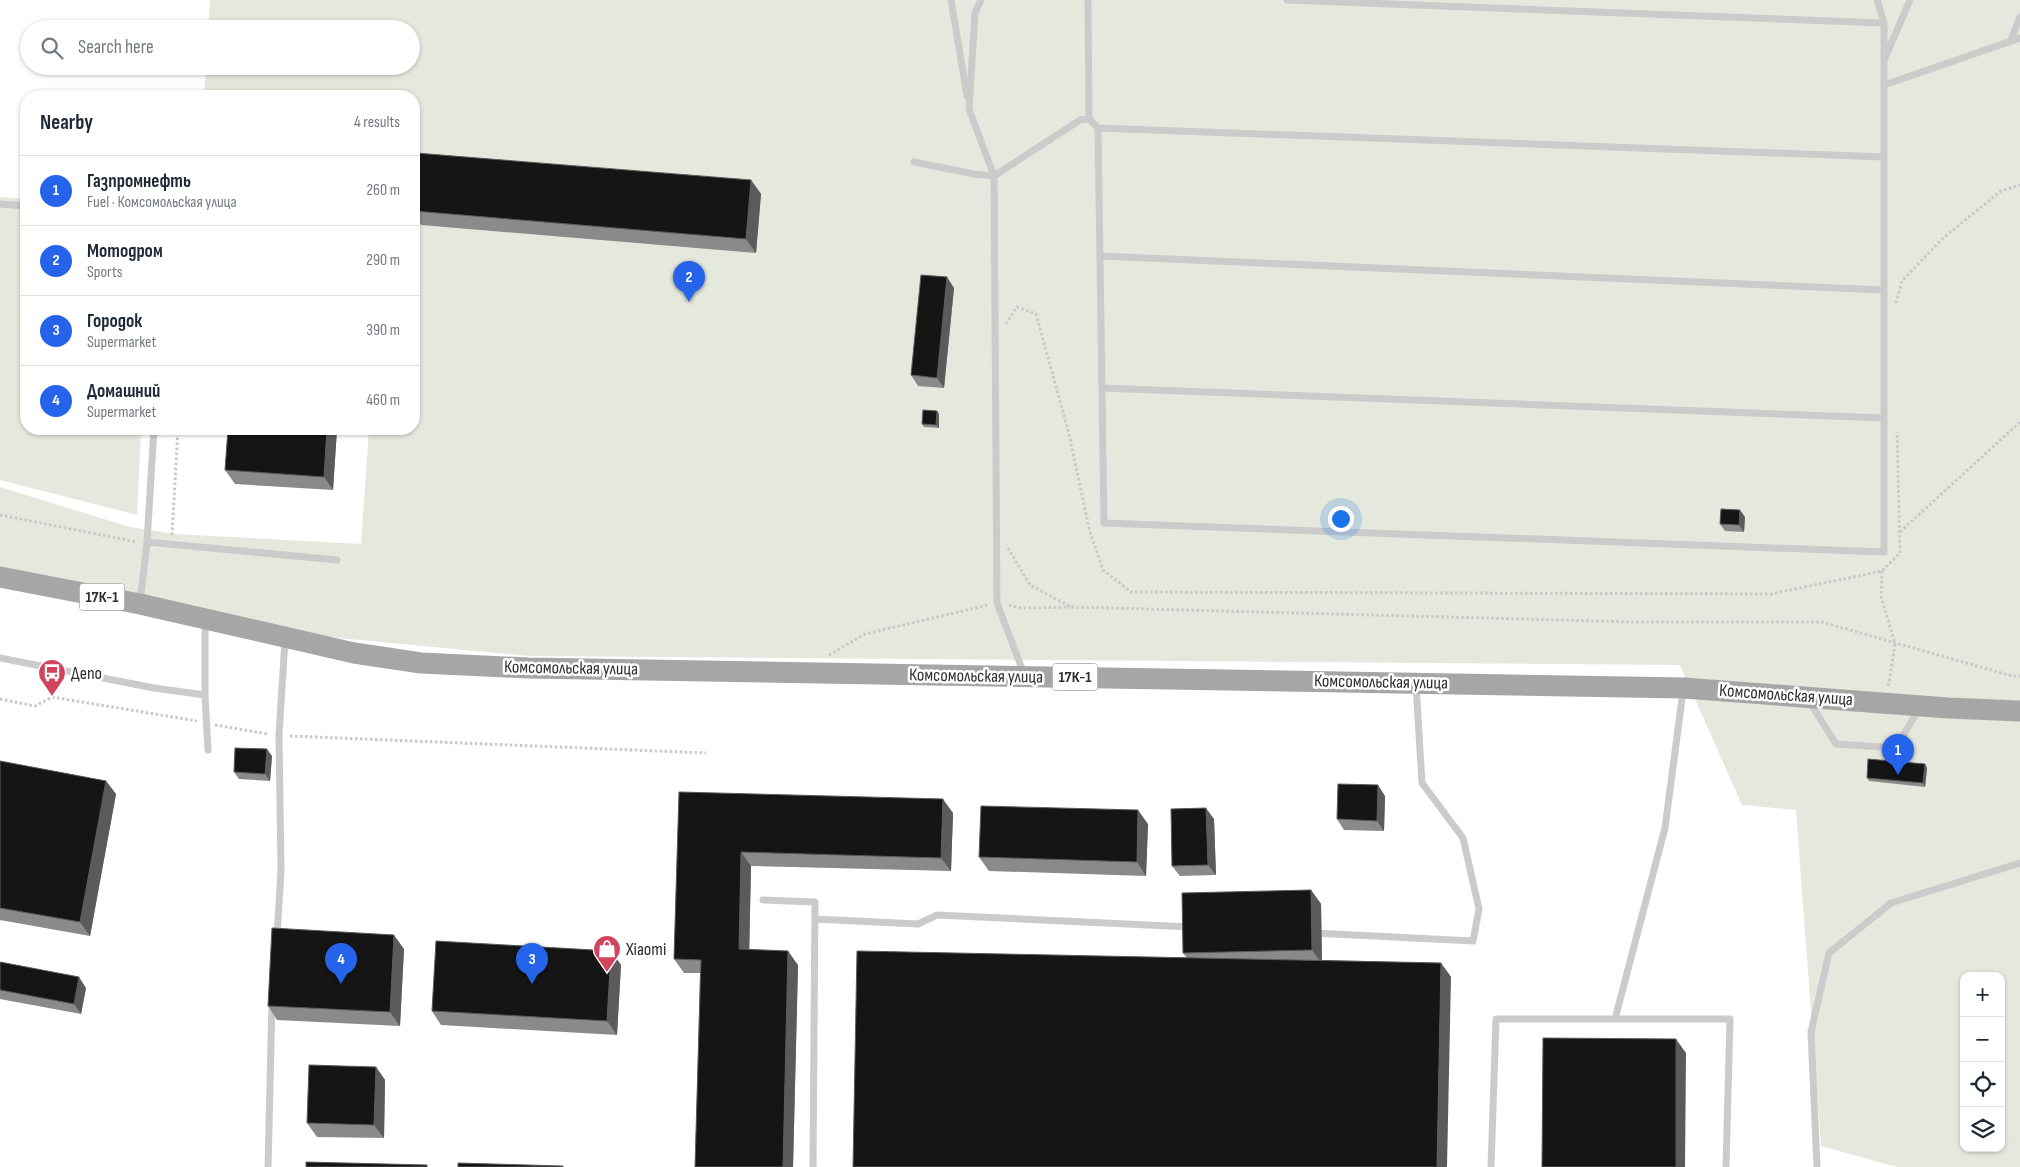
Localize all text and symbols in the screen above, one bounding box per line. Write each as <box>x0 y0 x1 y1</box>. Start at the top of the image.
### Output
search box <box>20 20 420 75</box>
icon: search <box>38 34 66 62</box>
text: Search here <box>78 36 154 59</box>
text: Nearby <box>40 110 93 135</box>
text: 4 results <box>354 113 400 132</box>
text: Газпромнефть <box>87 170 191 193</box>
text: 1 <box>53 181 59 200</box>
text: 260 m <box>366 181 400 200</box>
text: Fuel · Комсомольская улица <box>87 193 237 212</box>
text: Мотодром <box>87 240 163 263</box>
text: 2 <box>52 251 60 270</box>
text: 290 m <box>366 251 400 270</box>
pin: 2 <box>673 261 705 302</box>
text: Sports <box>87 263 122 282</box>
text: Городок <box>87 310 142 333</box>
text: 3 <box>52 321 60 340</box>
text: 390 m <box>366 321 400 340</box>
text: Supermarket <box>87 333 156 352</box>
text: Домашний <box>87 380 160 403</box>
text: 4 <box>52 391 60 410</box>
text: 460 m <box>366 391 400 410</box>
text: Supermarket <box>87 403 156 422</box>
your location <box>1328 506 1354 532</box>
road number: 17К-1 <box>80 584 124 610</box>
street label: Комсомольская улица <box>504 656 638 680</box>
bus stop icon: Депо <box>37 658 67 697</box>
place label: Депо <box>71 663 102 684</box>
street label: Комсомольская улица <box>909 664 1043 688</box>
road number: 17К-1 <box>1052 664 1098 690</box>
street label: Комсомольская улица <box>1314 670 1448 694</box>
street label: Комсомольская улица <box>1718 680 1854 710</box>
pin: 1 <box>1882 734 1914 775</box>
shop icon: Xiaomi <box>592 934 622 973</box>
place label: Xiaomi <box>625 939 666 960</box>
pin: 4 <box>325 943 357 984</box>
pin: 3 <box>516 943 548 984</box>
map controls <box>1960 972 2005 1152</box>
button: + <box>1960 972 2005 1017</box>
button: − <box>1960 1017 2005 1062</box>
button: locate <box>1960 1062 2005 1107</box>
button: layers <box>1960 1107 2005 1152</box>

